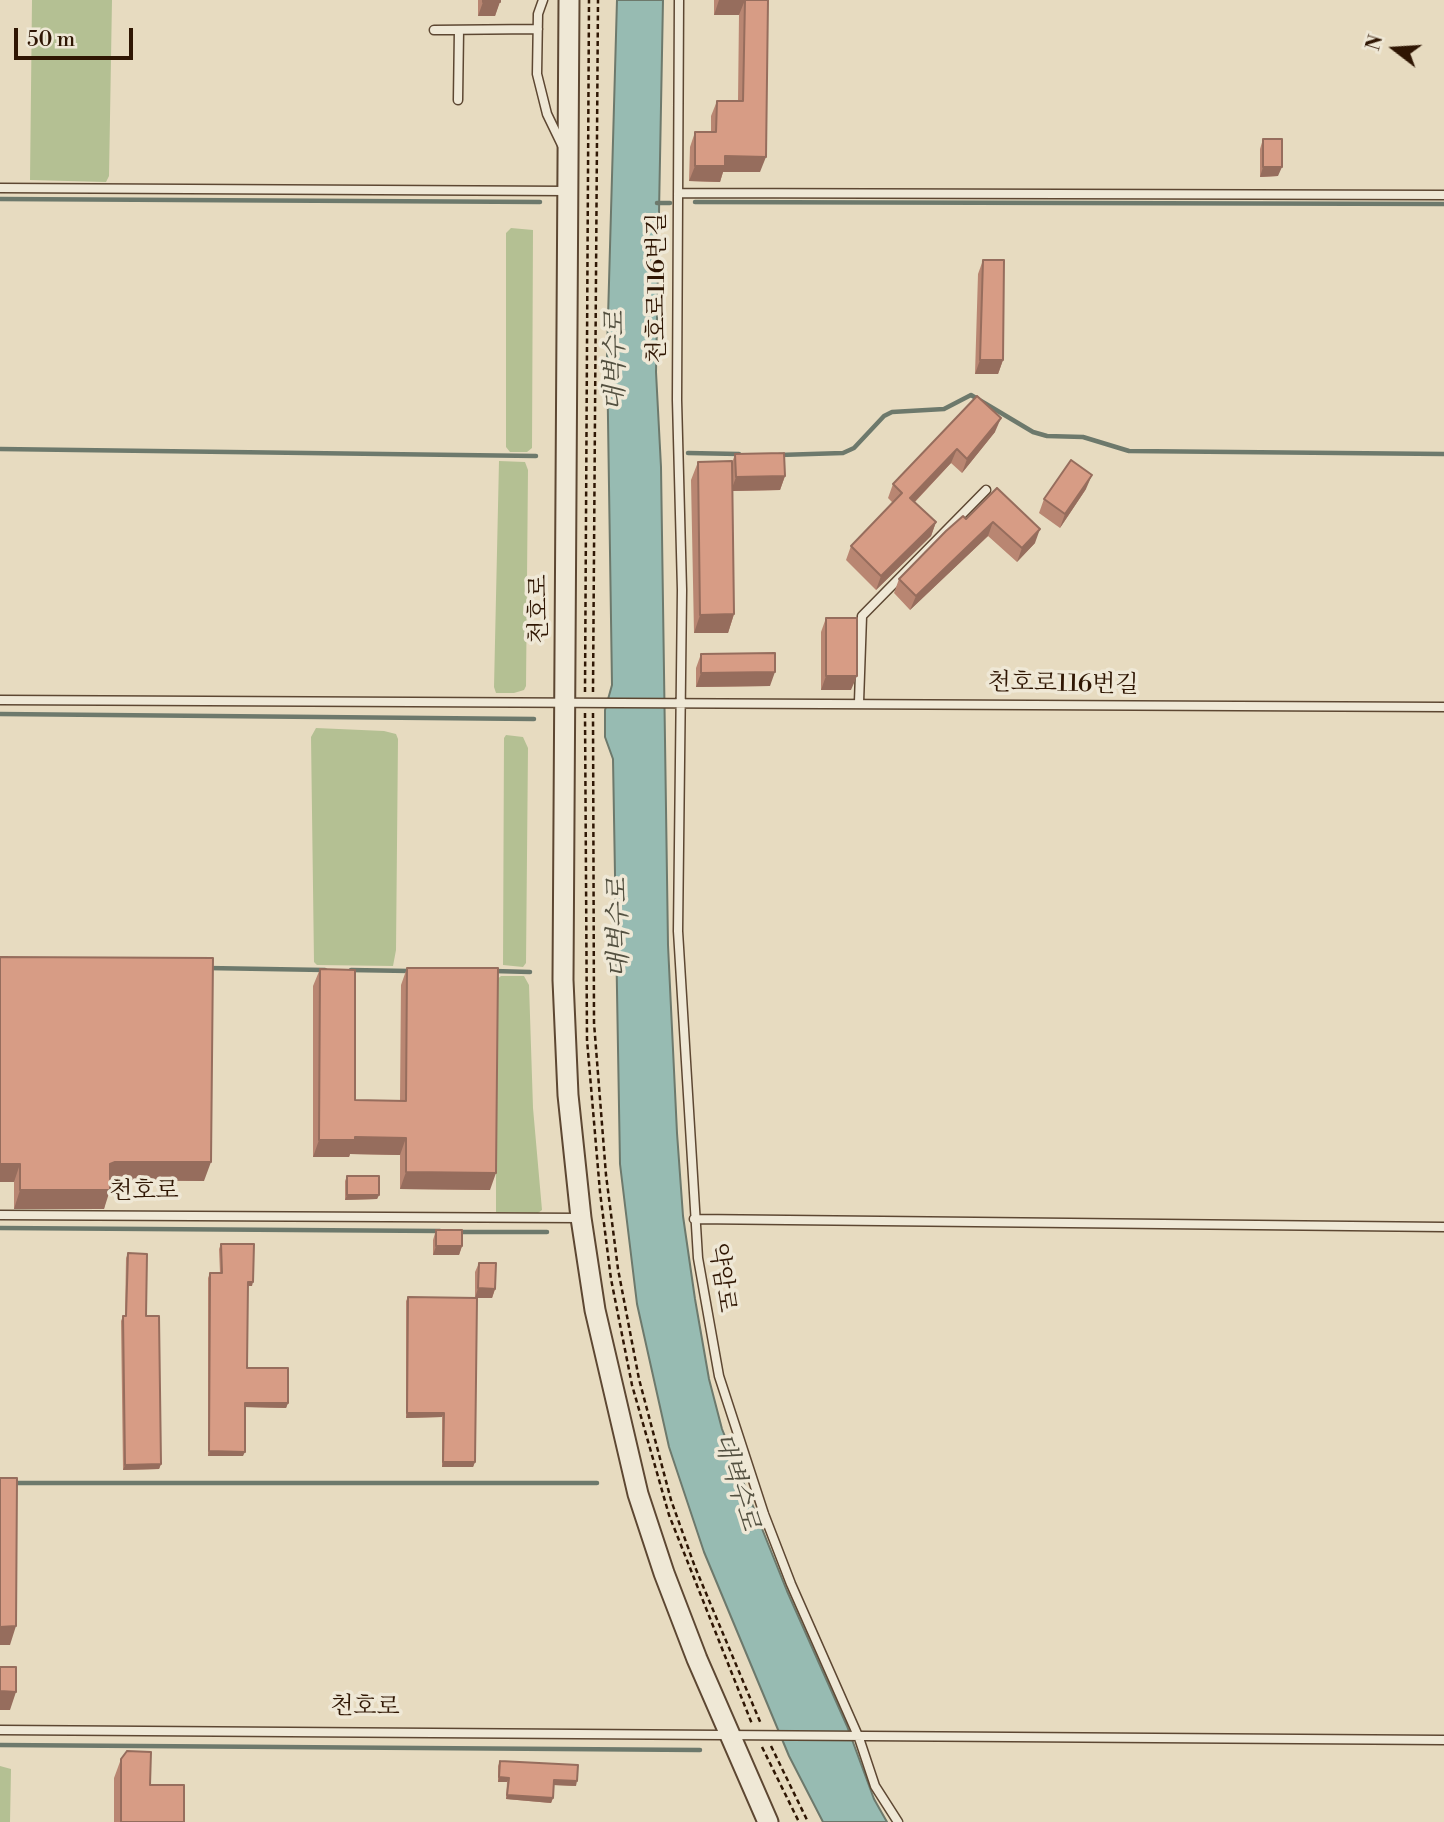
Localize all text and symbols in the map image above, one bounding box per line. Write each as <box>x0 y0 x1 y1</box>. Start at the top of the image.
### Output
scale bar <box>18 14 136 58</box>
north arrow <box>1360 14 1430 84</box>
text: 50 m <box>27 27 75 53</box>
text: N <box>1361 32 1389 54</box>
street label: 천호로116번길 <box>644 212 672 364</box>
water label: 대벽수로 <box>601 311 633 411</box>
street label: 천호로 <box>526 574 554 644</box>
street label: 천호로116번길 <box>987 669 1139 701</box>
water label: 대벽수로 <box>604 878 636 978</box>
street label: 천호로 <box>109 1178 179 1206</box>
street label: 약암로 <box>702 1242 740 1314</box>
water label: 대벽수로 <box>705 1429 765 1535</box>
street label: 천호로 <box>330 1693 400 1723</box>

